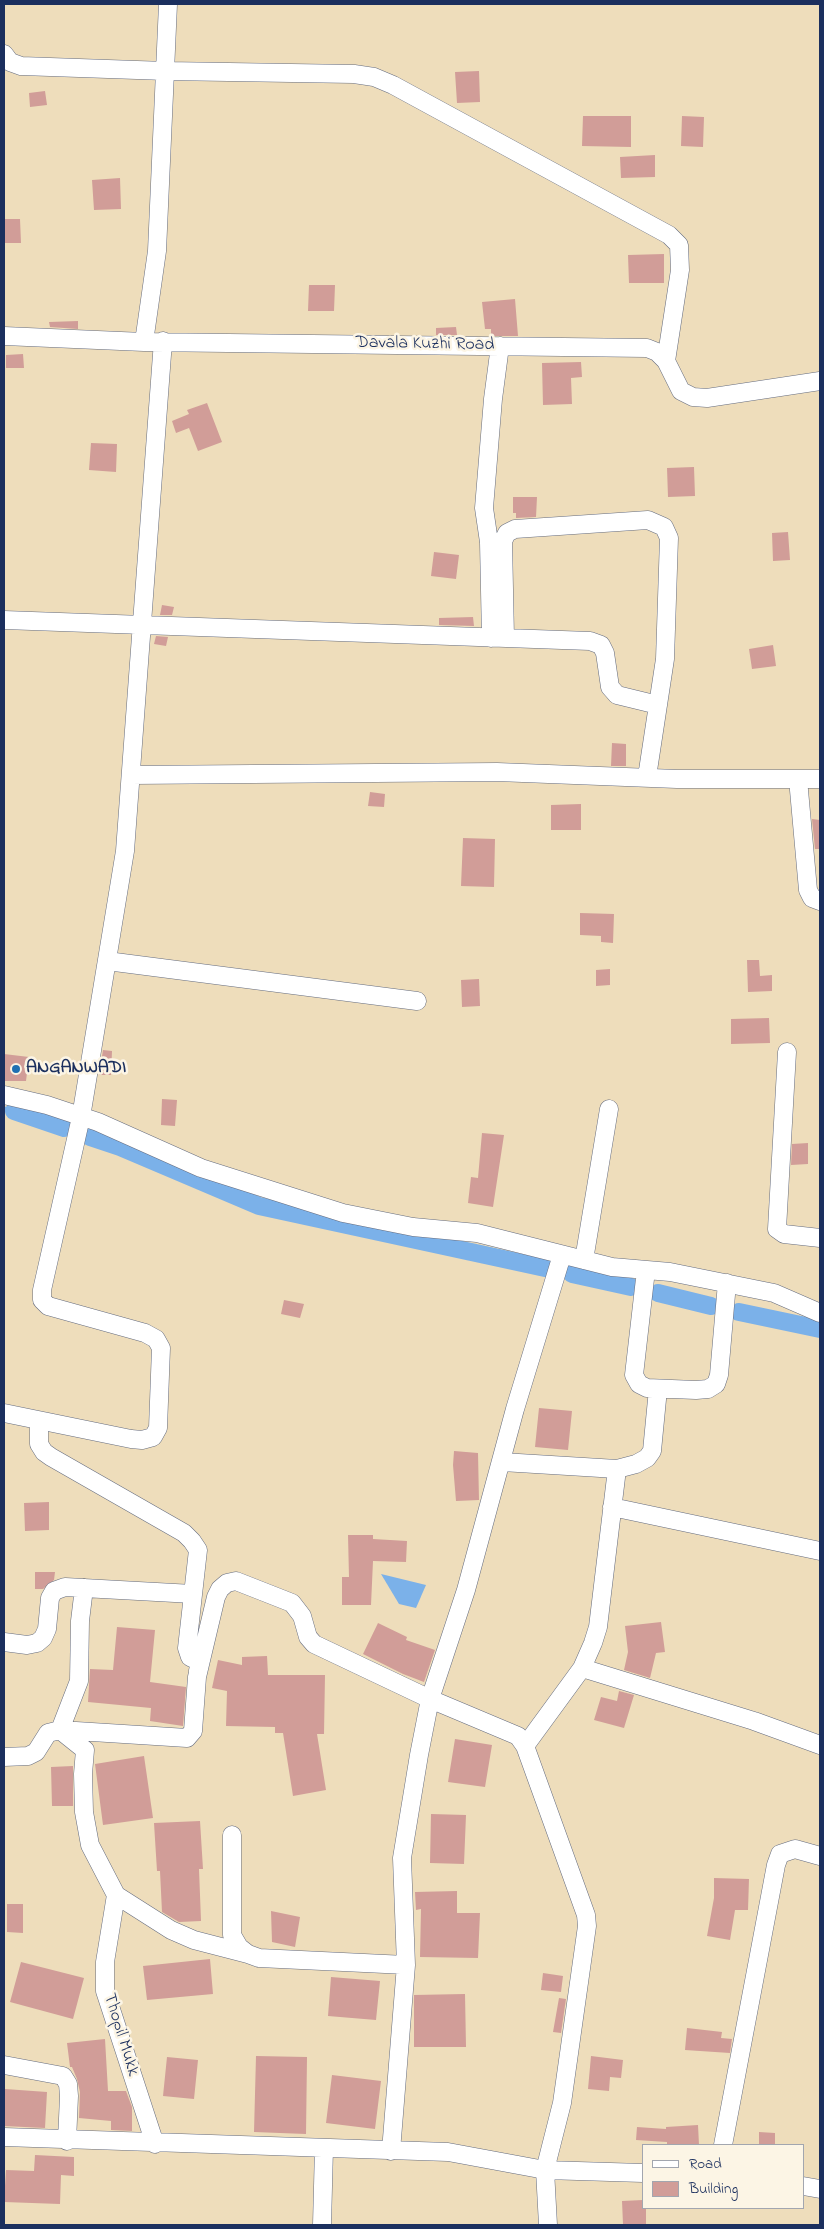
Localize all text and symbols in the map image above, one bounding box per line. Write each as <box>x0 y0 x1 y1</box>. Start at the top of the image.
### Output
street label: Davala Kuzhi Road <box>355 333 495 357</box>
place label: ANGANWADI <box>26 1058 126 1080</box>
marker: ANGANWADI <box>10 1063 22 1075</box>
street label: Thopil Mukk <box>97 1991 143 2079</box>
legend <box>642 2144 804 2209</box>
text: Road <box>689 2153 722 2175</box>
text: Building <box>689 2178 738 2200</box>

